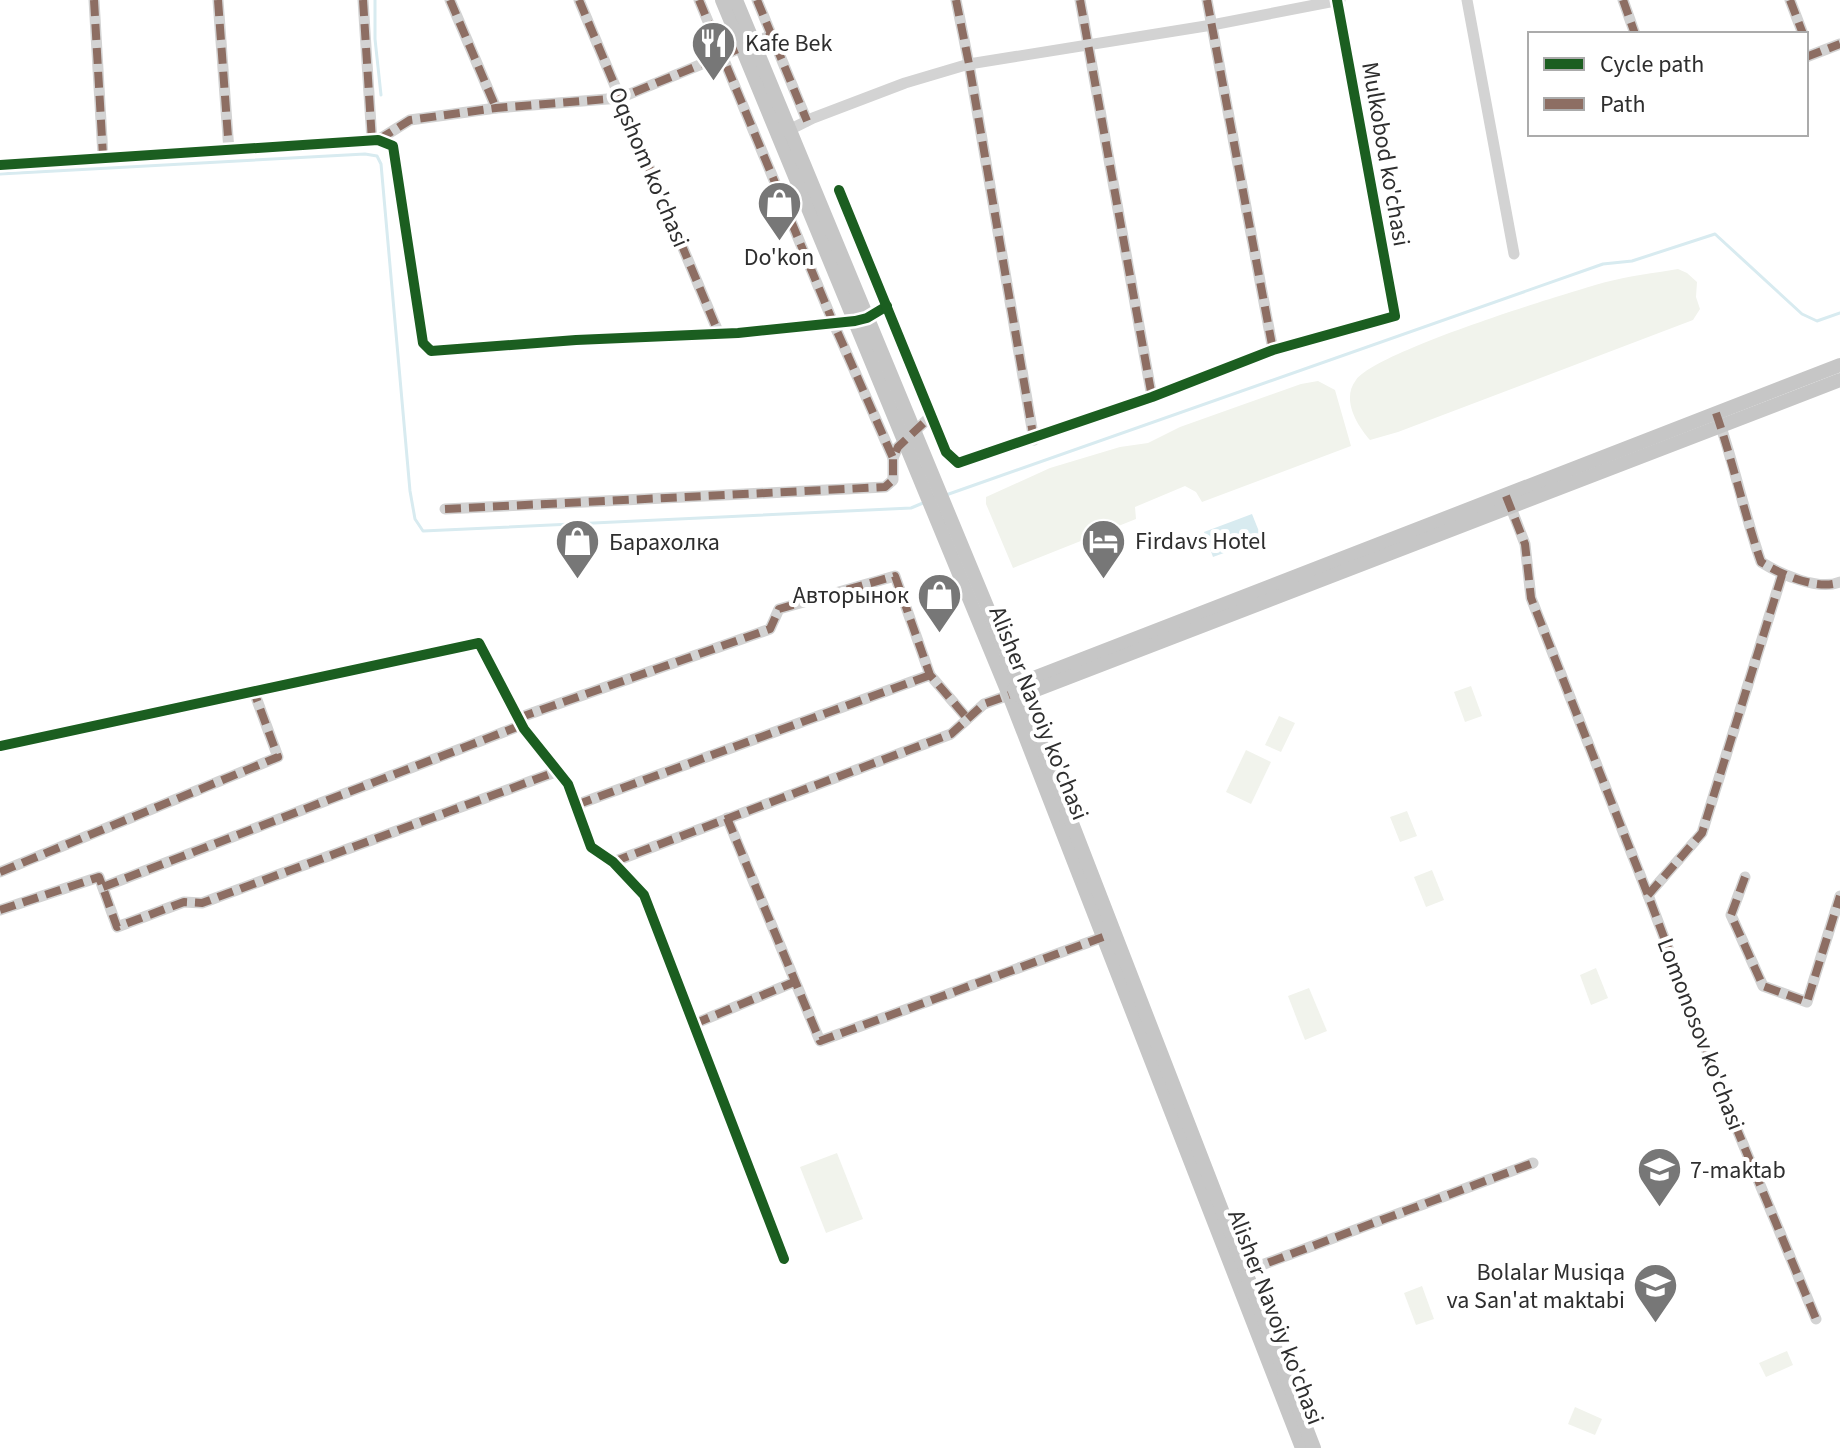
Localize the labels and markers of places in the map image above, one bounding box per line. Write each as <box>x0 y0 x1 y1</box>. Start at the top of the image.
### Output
restaurant icon: Kafe Bek <box>690 19 738 82</box>
place label: Kafe Bek <box>745 26 832 61</box>
shop icon: Do'kon <box>755 179 803 242</box>
place label: Do'kon <box>744 240 814 275</box>
hotel icon: Firdavs Hotel <box>1080 517 1128 580</box>
shop icon: Барахолка <box>554 518 602 581</box>
place label: Firdavs Hotel <box>1135 524 1266 559</box>
place label: Барахолка <box>609 525 720 560</box>
shop icon: Авторынок <box>916 571 964 634</box>
place label: Авторынок <box>793 578 909 613</box>
school or university icon: 7-maktab <box>1635 1146 1683 1209</box>
place label: 7-maktab <box>1690 1153 1786 1188</box>
place label: Bolalar Musiqa va San'at maktabi <box>1446 1255 1625 1318</box>
school or university icon: Bolalar Musiqa va San'at maktabi <box>1632 1262 1680 1325</box>

